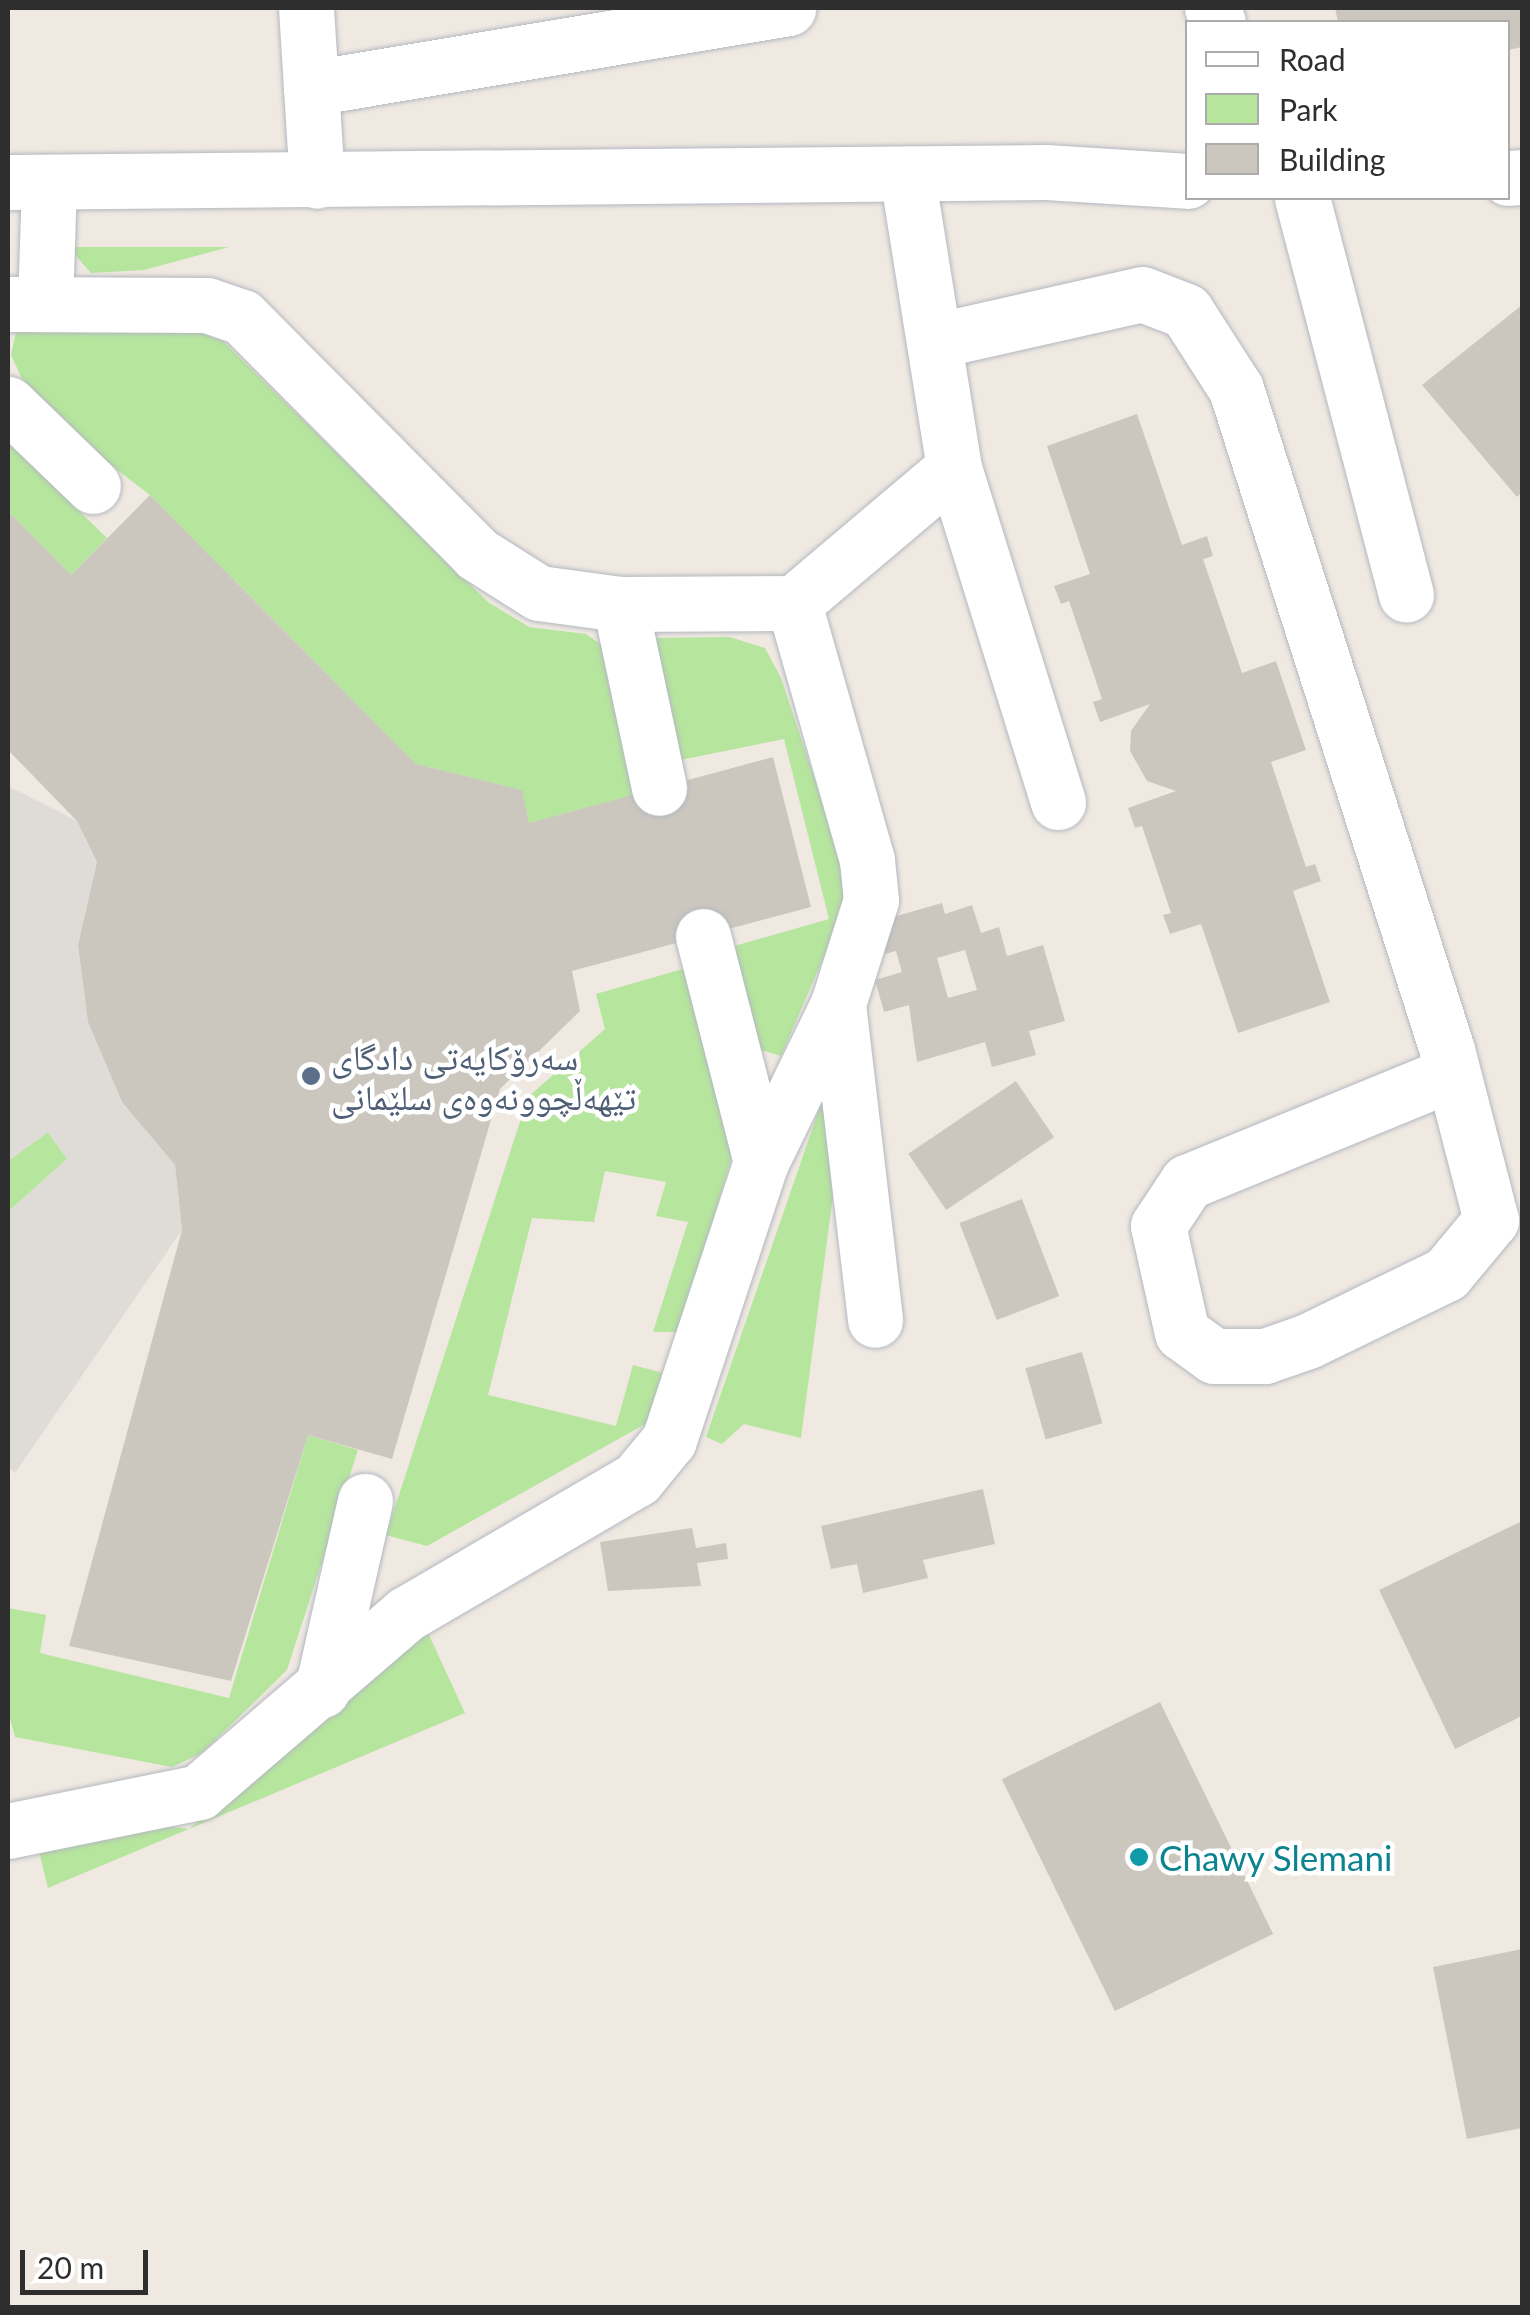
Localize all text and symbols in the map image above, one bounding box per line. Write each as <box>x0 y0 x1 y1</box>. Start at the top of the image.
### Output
legend <box>1185 20 1510 200</box>
text: Road <box>1279 41 1346 77</box>
text: Park <box>1279 91 1338 127</box>
text: Building <box>1279 141 1385 177</box>
place label: سەرۆکایەتی دادگای تێهەڵچوونەوەی سلێمانی <box>331 1035 636 1117</box>
marker: سەرۆکایەتی دادگای تێهەڵچوونەوەی سلێمانی <box>300 1065 322 1087</box>
place label: Chawy Slemani <box>1159 1836 1393 1878</box>
marker: Chawy Slemani <box>1128 1846 1150 1868</box>
scale bar <box>25 2230 152 2292</box>
text: 20 m <box>37 2249 104 2285</box>

